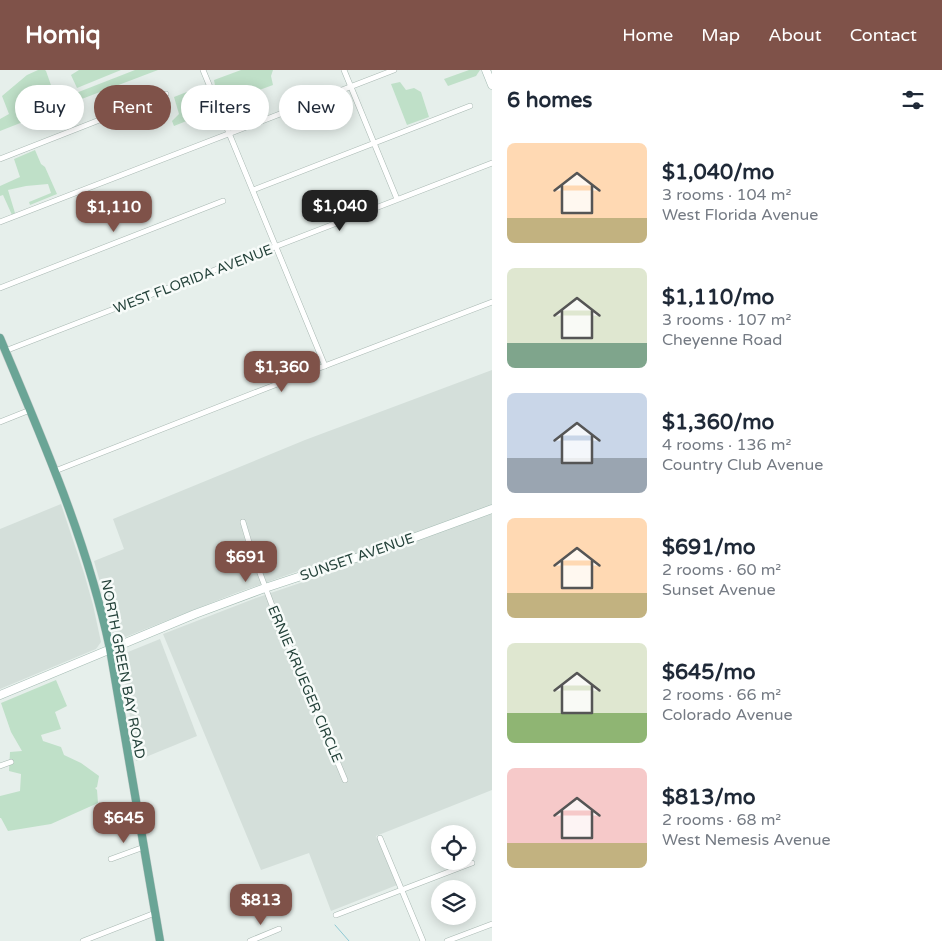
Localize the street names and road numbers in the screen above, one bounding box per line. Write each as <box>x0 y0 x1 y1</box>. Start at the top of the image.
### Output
street label: WEST FLORIDA AVENUE <box>111 241 275 317</box>
street label: SUNSET AVENUE <box>298 529 416 584</box>
street label: NORTH GREEN BAY ROAD <box>97 578 149 760</box>
street label: ERNIE KRUEGER CIRCLE <box>264 603 346 765</box>

